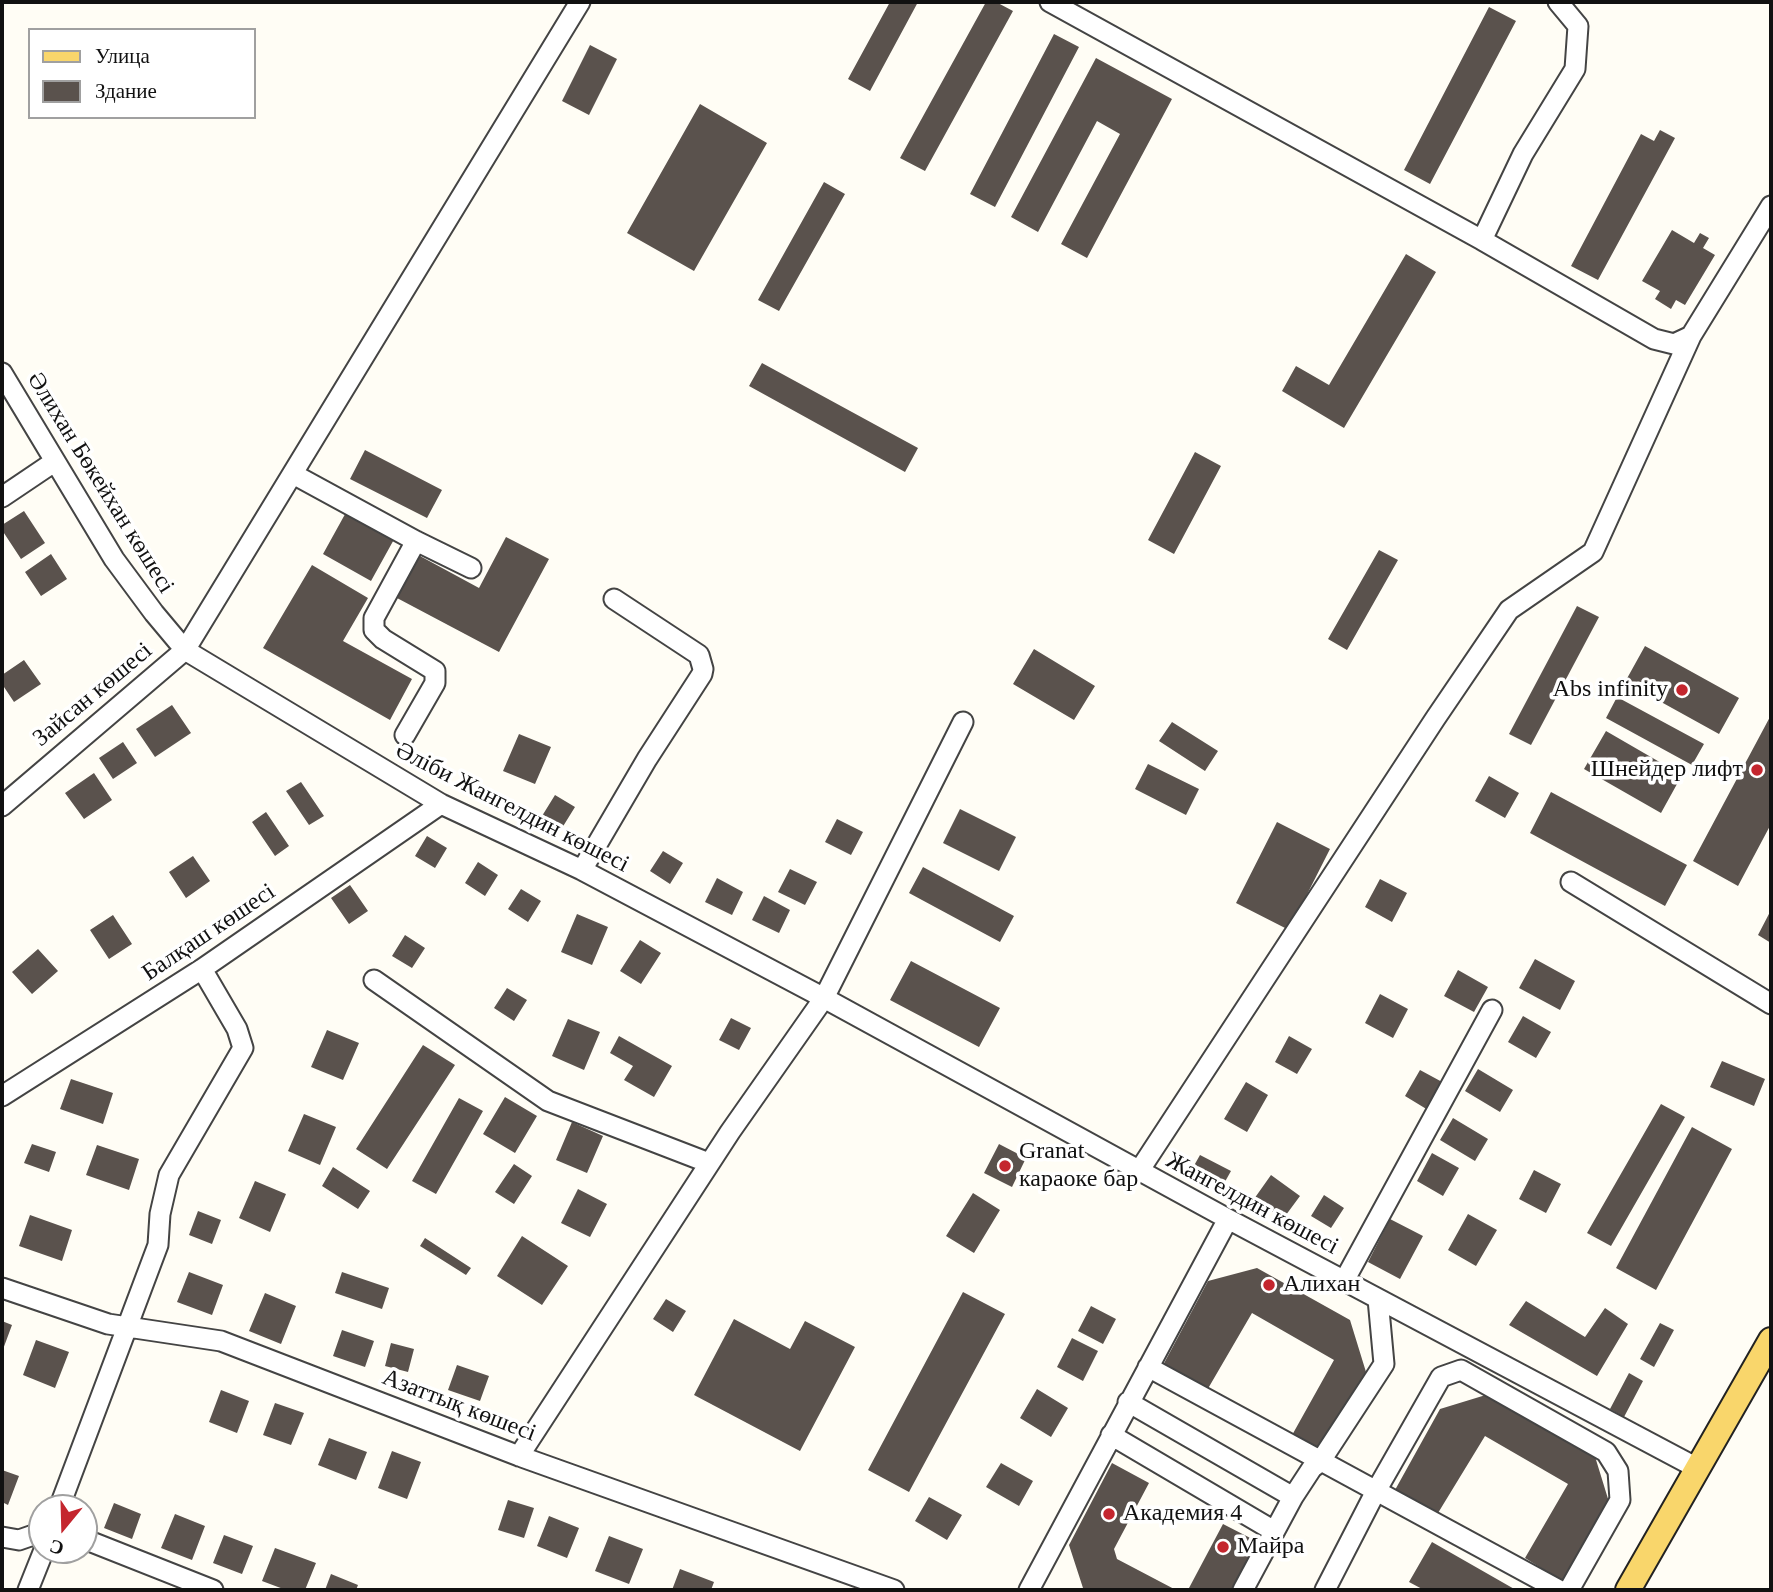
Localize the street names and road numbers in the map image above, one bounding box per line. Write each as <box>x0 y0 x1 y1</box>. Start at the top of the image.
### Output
street label: Әлихан Бөкейхан көшесі <box>20 367 180 599</box>
street label: Зайсан көшесі <box>28 637 158 753</box>
street label: Әліби Жангелдин көшесі <box>390 737 634 879</box>
street label: Балқаш көшесі <box>137 878 281 988</box>
street label: Жангелдин көшесі <box>1161 1146 1343 1262</box>
street label: Азаттық көшесі <box>378 1363 540 1449</box>

